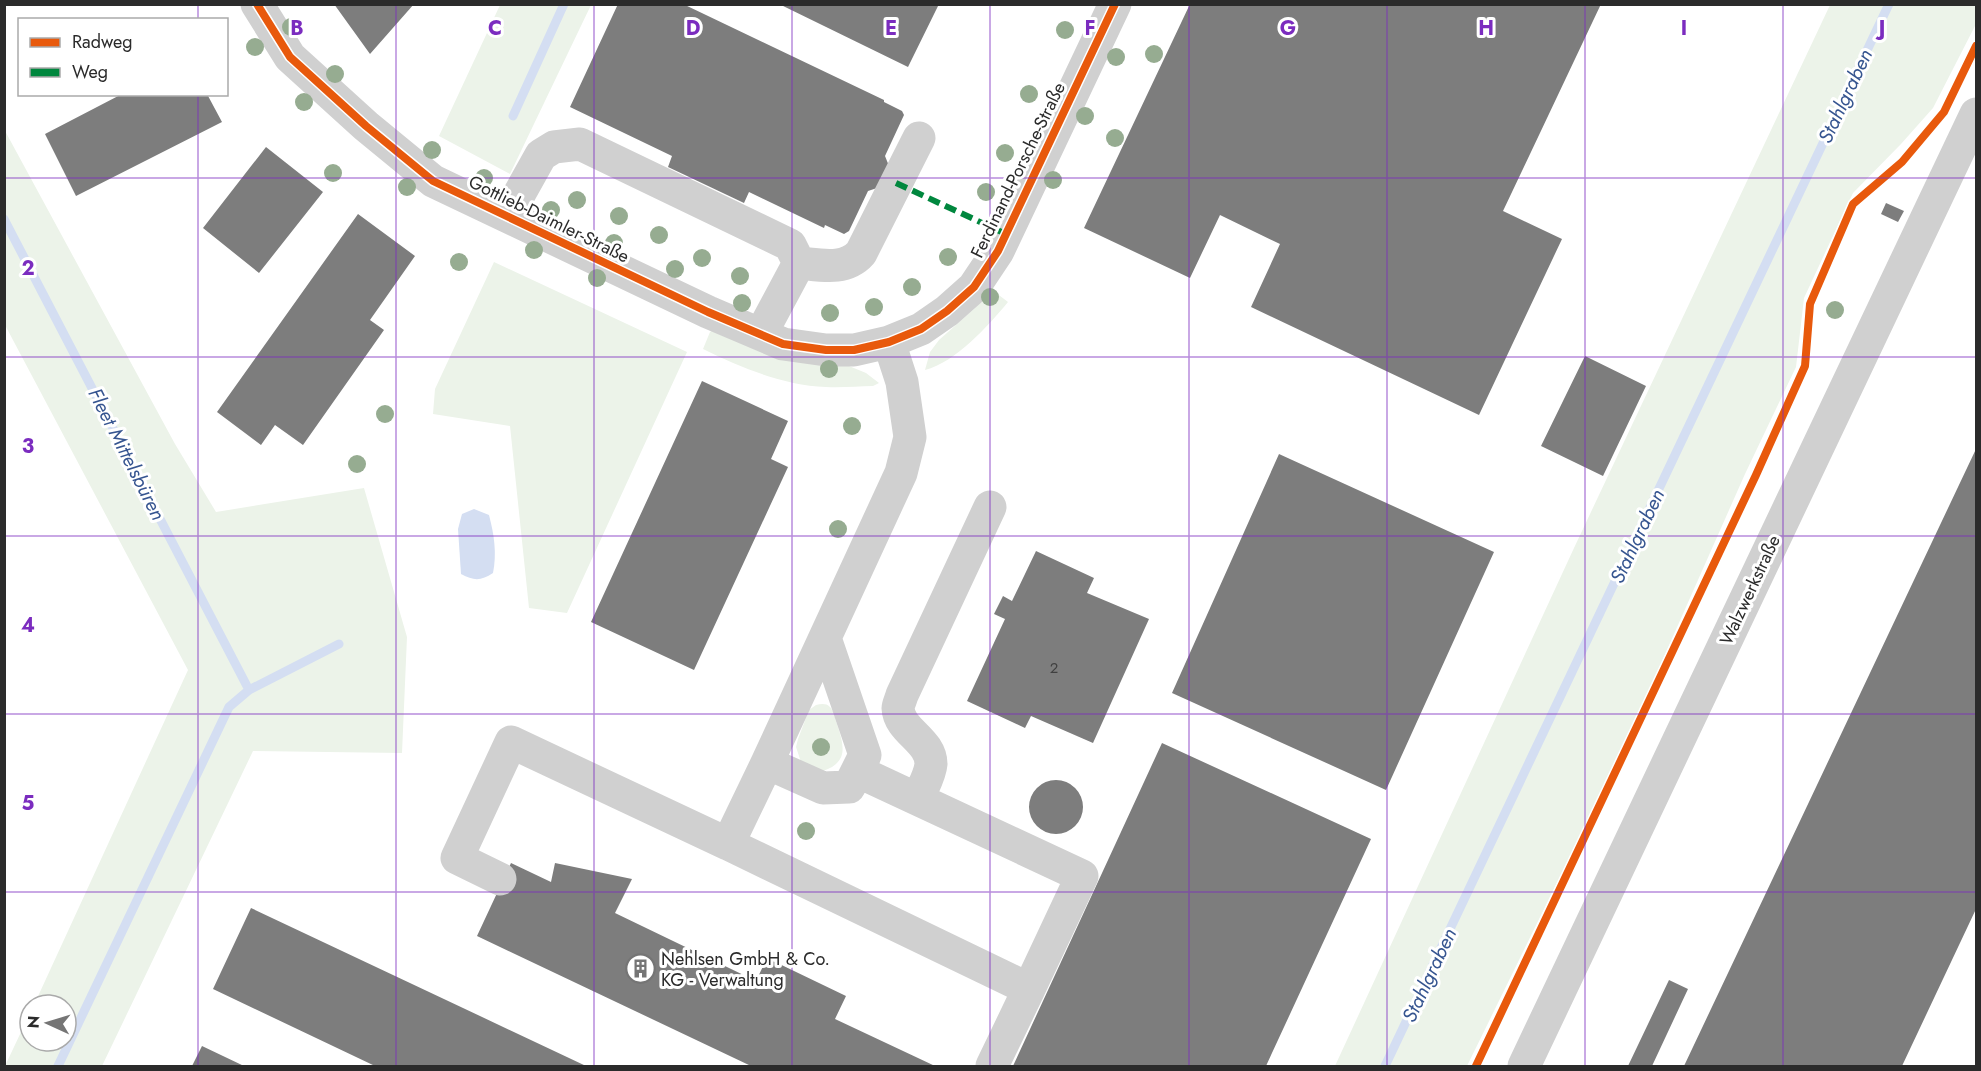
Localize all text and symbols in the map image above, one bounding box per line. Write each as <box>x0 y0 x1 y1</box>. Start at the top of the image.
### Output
text: B <box>290 14 304 43</box>
text: C <box>488 14 502 43</box>
text: D <box>686 14 700 43</box>
text: E <box>885 14 897 43</box>
text: F <box>1084 14 1096 43</box>
text: G <box>1280 14 1296 43</box>
text: H <box>1478 14 1494 43</box>
text: I <box>1681 14 1687 43</box>
text: J <box>1875 14 1885 43</box>
legend <box>18 18 228 96</box>
text: Radweg <box>72 29 133 55</box>
water label: Stahlgraben <box>1811 44 1880 148</box>
text: Weg <box>72 59 108 85</box>
street label: Ferdinand-Porsche-Straße <box>964 78 1072 262</box>
street label: Gottlieb-Daimler-Straße <box>464 169 634 269</box>
text: 2 <box>21 254 35 283</box>
water label: Fleet Mittelsbüren <box>81 383 172 525</box>
text: 3 <box>22 432 34 461</box>
water label: Stahlgraben <box>1603 484 1672 588</box>
street label: Walzwerkstraße <box>1713 531 1787 649</box>
text: 4 <box>21 611 35 640</box>
house number: 2 <box>1050 657 1058 679</box>
text: 5 <box>22 789 35 818</box>
water label: Stahlgraben <box>1395 923 1464 1027</box>
place label: Nehlsen GmbH & Co. KG - Verwaltung <box>661 946 830 993</box>
building icon: Nehlsen GmbH & Co. KG - Verwaltung <box>624 953 656 985</box>
north arrow <box>18 993 78 1053</box>
text: N <box>22 1015 45 1029</box>

